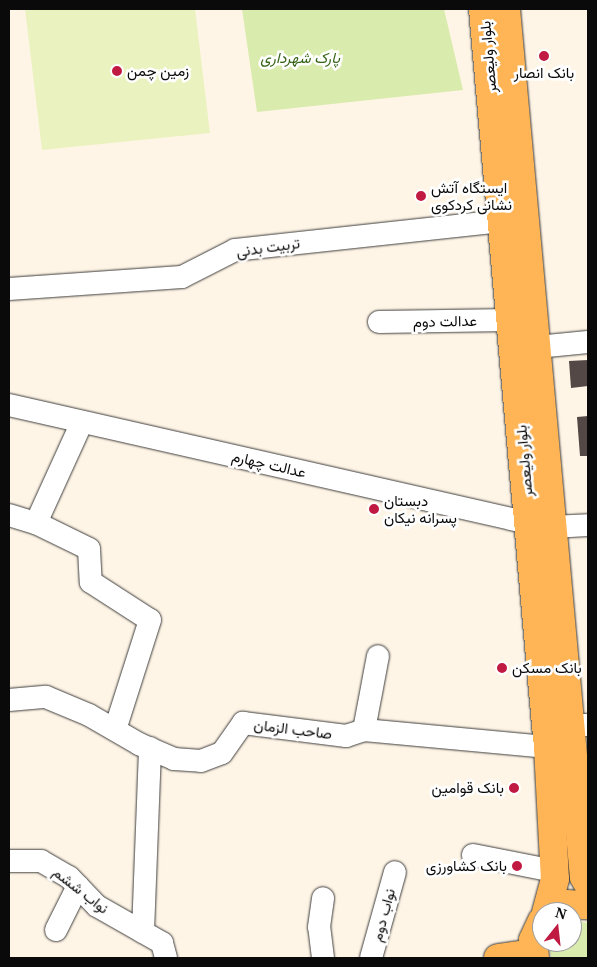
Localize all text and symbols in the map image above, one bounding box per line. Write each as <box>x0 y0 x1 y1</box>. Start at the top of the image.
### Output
street label: بلوار ولیعصر <box>476 20 500 94</box>
park label: پارک شهرداری <box>260 49 340 67</box>
marker: بانک انصار <box>538 50 550 62</box>
place label: زمین چمن <box>127 62 189 80</box>
place label: بانک انصار <box>514 64 574 82</box>
marker: زمین چمن <box>111 65 123 77</box>
place label: ایستگاه آتش نشانی کردکوی <box>431 178 512 213</box>
marker: ایستگاه آتش نشانی کردکوی <box>415 190 427 202</box>
street label: تربیت بدنی <box>235 234 301 260</box>
street label: عدالت دوم <box>413 311 477 331</box>
street label: بلوار ولیعصر <box>512 424 536 498</box>
street label: عدالت چهارم <box>230 447 308 481</box>
place label: دبستان پسرانه نیکان <box>384 491 457 526</box>
marker: دبستان پسرانه نیکان <box>368 503 380 515</box>
place label: بانک مسکن <box>512 659 582 677</box>
marker: بانک مسکن <box>496 662 508 674</box>
street label: صاحب الزمان <box>253 715 333 743</box>
place label: بانک قوامین <box>432 779 504 797</box>
marker: بانک قوامین <box>508 782 520 794</box>
place label: بانک کشاورزی <box>426 857 507 875</box>
marker: بانک کشاورزی <box>511 860 523 872</box>
street label: نواب ششم <box>50 863 112 917</box>
street label: نواب دوم <box>367 886 399 944</box>
north arrow <box>532 902 582 952</box>
text: N <box>553 902 569 924</box>

